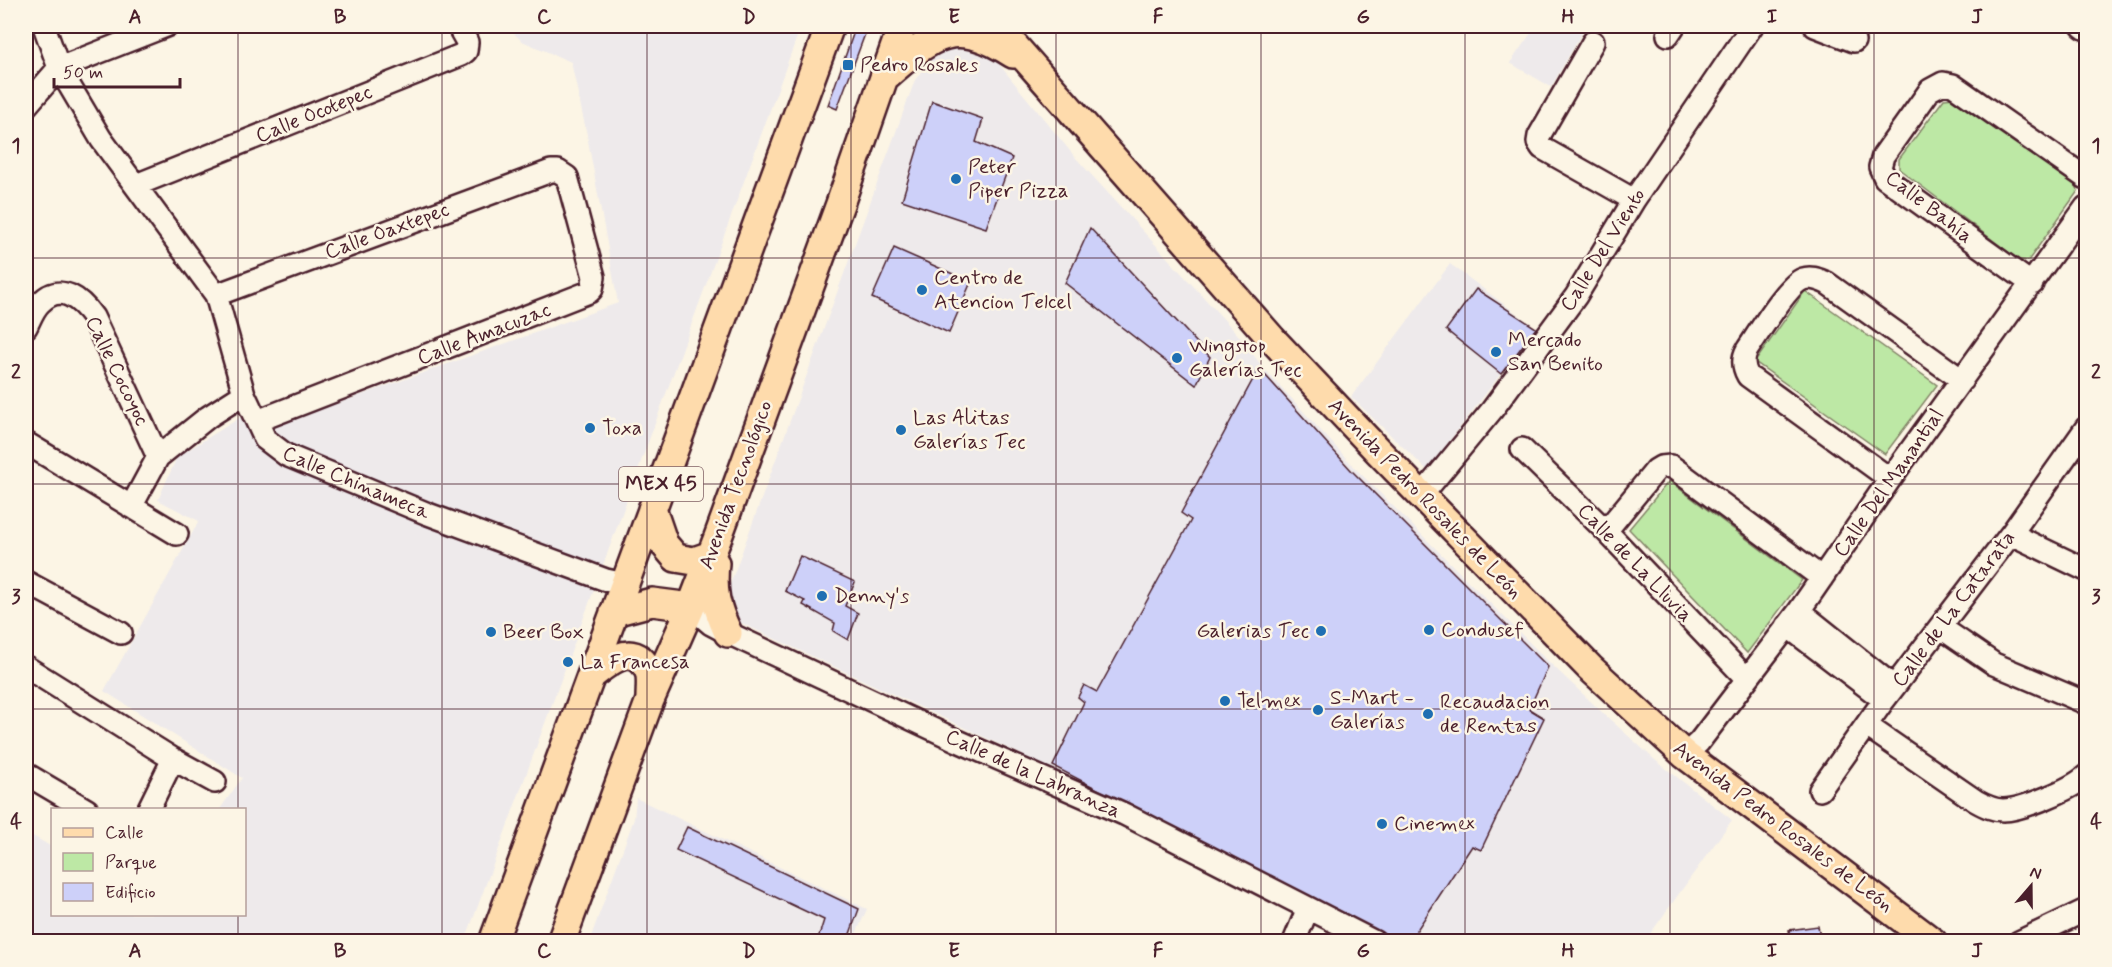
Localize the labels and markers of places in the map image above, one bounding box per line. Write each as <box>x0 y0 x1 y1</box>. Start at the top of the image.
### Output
place label: Pedro Rosales <box>860 51 978 79</box>
marker: Pedro Rosales <box>841 58 855 72</box>
place label: Peter Piper Pizza <box>968 153 1069 205</box>
marker: Peter Piper Pizza <box>949 172 963 186</box>
place label: Centro de Atencion Telcel <box>934 264 1072 316</box>
marker: Centro de Atencion Telcel <box>915 283 929 297</box>
place label: Mercado San Benito <box>1508 326 1603 378</box>
place label: Wingstop Galerías Tec <box>1189 332 1302 384</box>
marker: Mercado San Benito <box>1489 345 1503 359</box>
marker: Wingstop Galerías Tec <box>1170 351 1184 365</box>
place label: Las Alitas Galerías Tec <box>913 404 1026 456</box>
place label: Toxa <box>602 414 642 442</box>
marker: Toxa <box>583 421 597 435</box>
marker: Las Alitas Galerías Tec <box>894 423 908 437</box>
place label: Denny's <box>834 582 909 610</box>
marker: Denny's <box>815 589 829 603</box>
place label: Condusef <box>1441 616 1524 644</box>
place label: Galerias Tec <box>1197 617 1309 645</box>
place label: Beer Box <box>503 618 584 646</box>
marker: Condusef <box>1422 623 1436 637</box>
marker: Galerias Tec <box>1314 624 1328 638</box>
marker: Beer Box <box>484 625 498 639</box>
place label: La Francesa <box>580 648 690 676</box>
marker: La Francesa <box>561 655 575 669</box>
place label: S-Mart - Galerías <box>1330 684 1414 736</box>
place label: Telmex <box>1237 687 1301 715</box>
place label: Recaudacion de Rentas <box>1440 688 1550 740</box>
marker: Telmex <box>1218 694 1232 708</box>
marker: S-Mart - Galerías <box>1311 703 1325 717</box>
marker: Recaudacion de Rentas <box>1421 707 1435 721</box>
place label: Cinemex <box>1394 810 1475 838</box>
marker: Cinemex <box>1375 817 1389 831</box>

